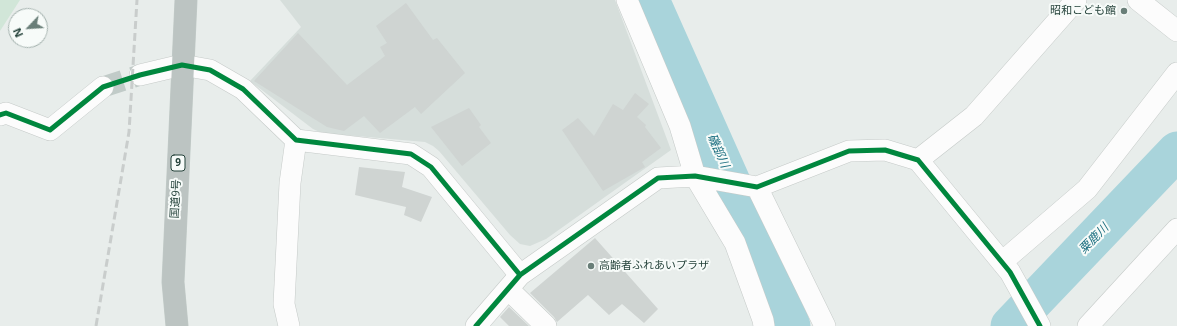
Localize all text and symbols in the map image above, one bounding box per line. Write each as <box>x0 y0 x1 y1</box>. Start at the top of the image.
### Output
place label: 昭和こども館 <box>1050 4 1116 18</box>
marker: 昭和こども館 <box>1119 6 1129 16</box>
north arrow <box>8 8 48 48</box>
text: N <box>9 26 26 40</box>
water label: 磯部川 <box>704 132 732 170</box>
road number: 9 <box>171 155 185 171</box>
street label: 国道9号 <box>168 179 184 219</box>
water label: 粟鹿川 <box>1076 221 1112 257</box>
place label: 高齢者ふれあいプラザ <box>599 259 709 273</box>
marker: 高齢者ふれあいプラザ <box>586 261 596 271</box>

